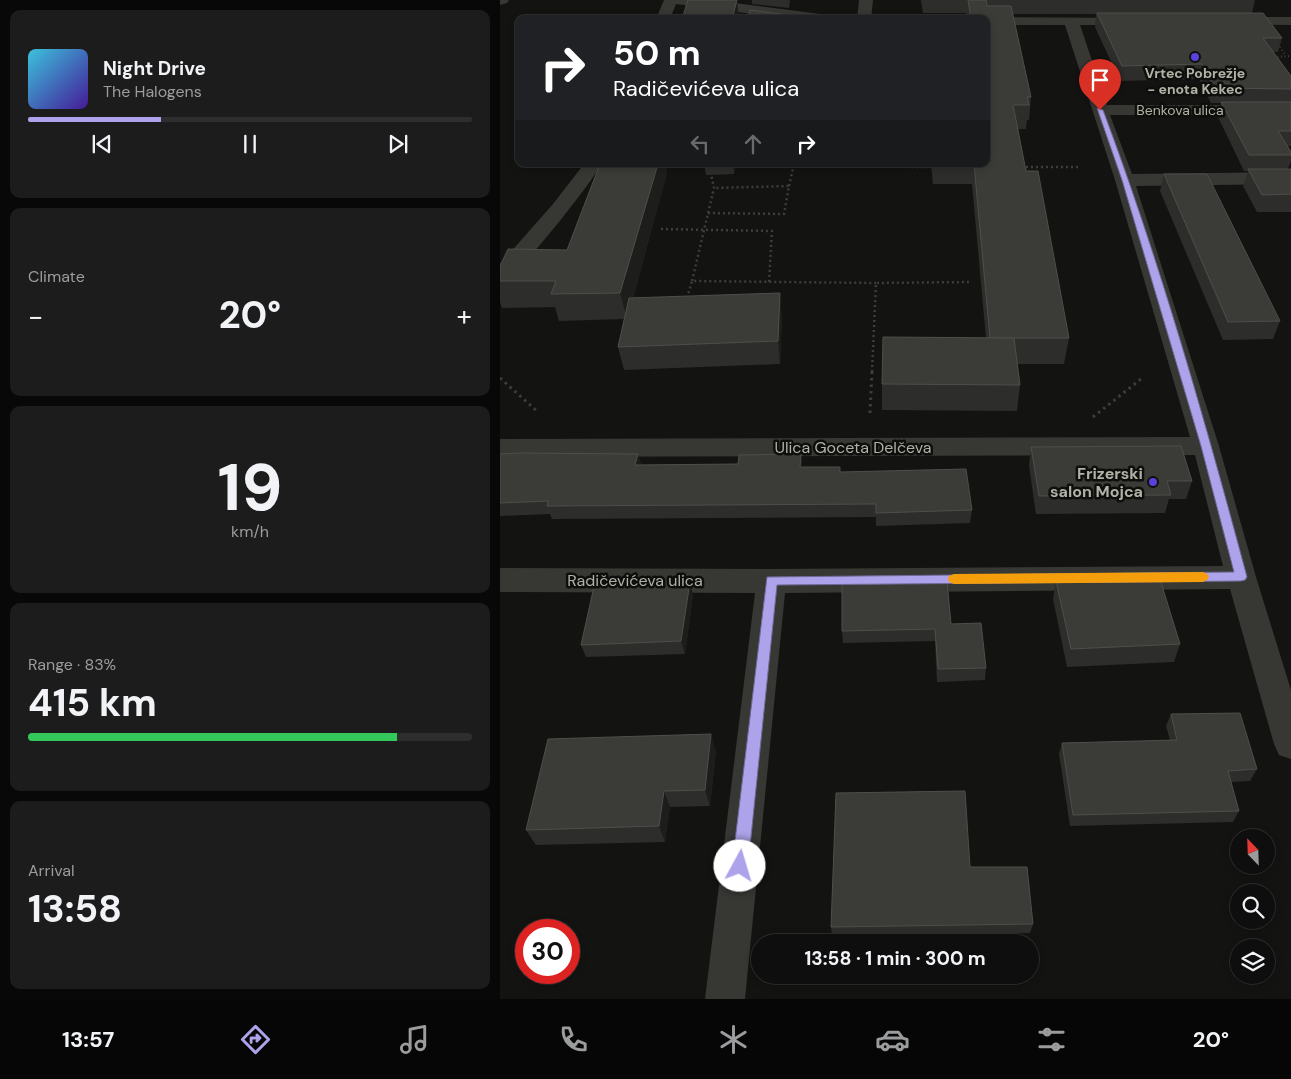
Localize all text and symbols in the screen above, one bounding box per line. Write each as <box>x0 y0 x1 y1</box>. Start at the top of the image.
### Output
text: 50 m <box>613 30 701 76</box>
icon: right <box>530 35 595 100</box>
marker: Vrtec Pobrežje - enota Kekec <box>1189 51 1201 63</box>
text: Night Drive <box>103 56 206 81</box>
pin <box>1079 59 1121 110</box>
place label: Vrtec Pobrežje - enota Kekec <box>1145 64 1245 98</box>
icon: arrive <box>1086 66 1114 94</box>
text: Radičevićeva ulica <box>613 74 799 103</box>
text: The Halogens <box>103 81 202 102</box>
street label: Benkova ulica <box>1136 101 1224 119</box>
icon: previous <box>88 130 116 158</box>
icon: pause <box>236 130 264 158</box>
icon: next <box>384 130 412 158</box>
icon: left <box>686 130 714 158</box>
icon: ahead <box>739 130 767 158</box>
icon: right <box>792 130 820 158</box>
text: Climate <box>28 266 85 287</box>
text: 20° <box>219 290 281 340</box>
text: − <box>28 298 43 335</box>
text: + <box>457 298 472 335</box>
street label: Ulica Goceta Delčeva <box>774 437 932 458</box>
text: 19 <box>218 446 282 530</box>
place label: Frizerski salon Mojca <box>1050 463 1143 502</box>
marker: Frizerski salon Mojca <box>1147 476 1159 488</box>
text: km/h <box>231 521 269 542</box>
street label: Radičevićeva ulica <box>567 570 703 591</box>
text: Range · 83% <box>28 654 116 675</box>
text: 415 km <box>28 678 157 728</box>
north arrow <box>1230 829 1275 874</box>
map controls <box>1230 829 1275 984</box>
position arrow <box>713 839 765 891</box>
text: Arrival <box>28 860 75 881</box>
text: 13:58 <box>28 884 122 934</box>
button: search <box>1230 884 1275 929</box>
speed limit sign: 30 <box>515 919 580 984</box>
button: layers <box>1230 939 1275 984</box>
text: 13:58 · 1 min · 300 m <box>804 946 986 971</box>
icon: directions <box>238 1022 273 1057</box>
icon: music <box>397 1022 432 1057</box>
icon: phone <box>556 1022 591 1057</box>
icon: climate <box>716 1022 751 1057</box>
icon: car <box>875 1022 910 1057</box>
icon: filters <box>1034 1022 1069 1057</box>
text: 13:57 <box>62 1025 114 1054</box>
text: 20° <box>1193 1025 1229 1054</box>

